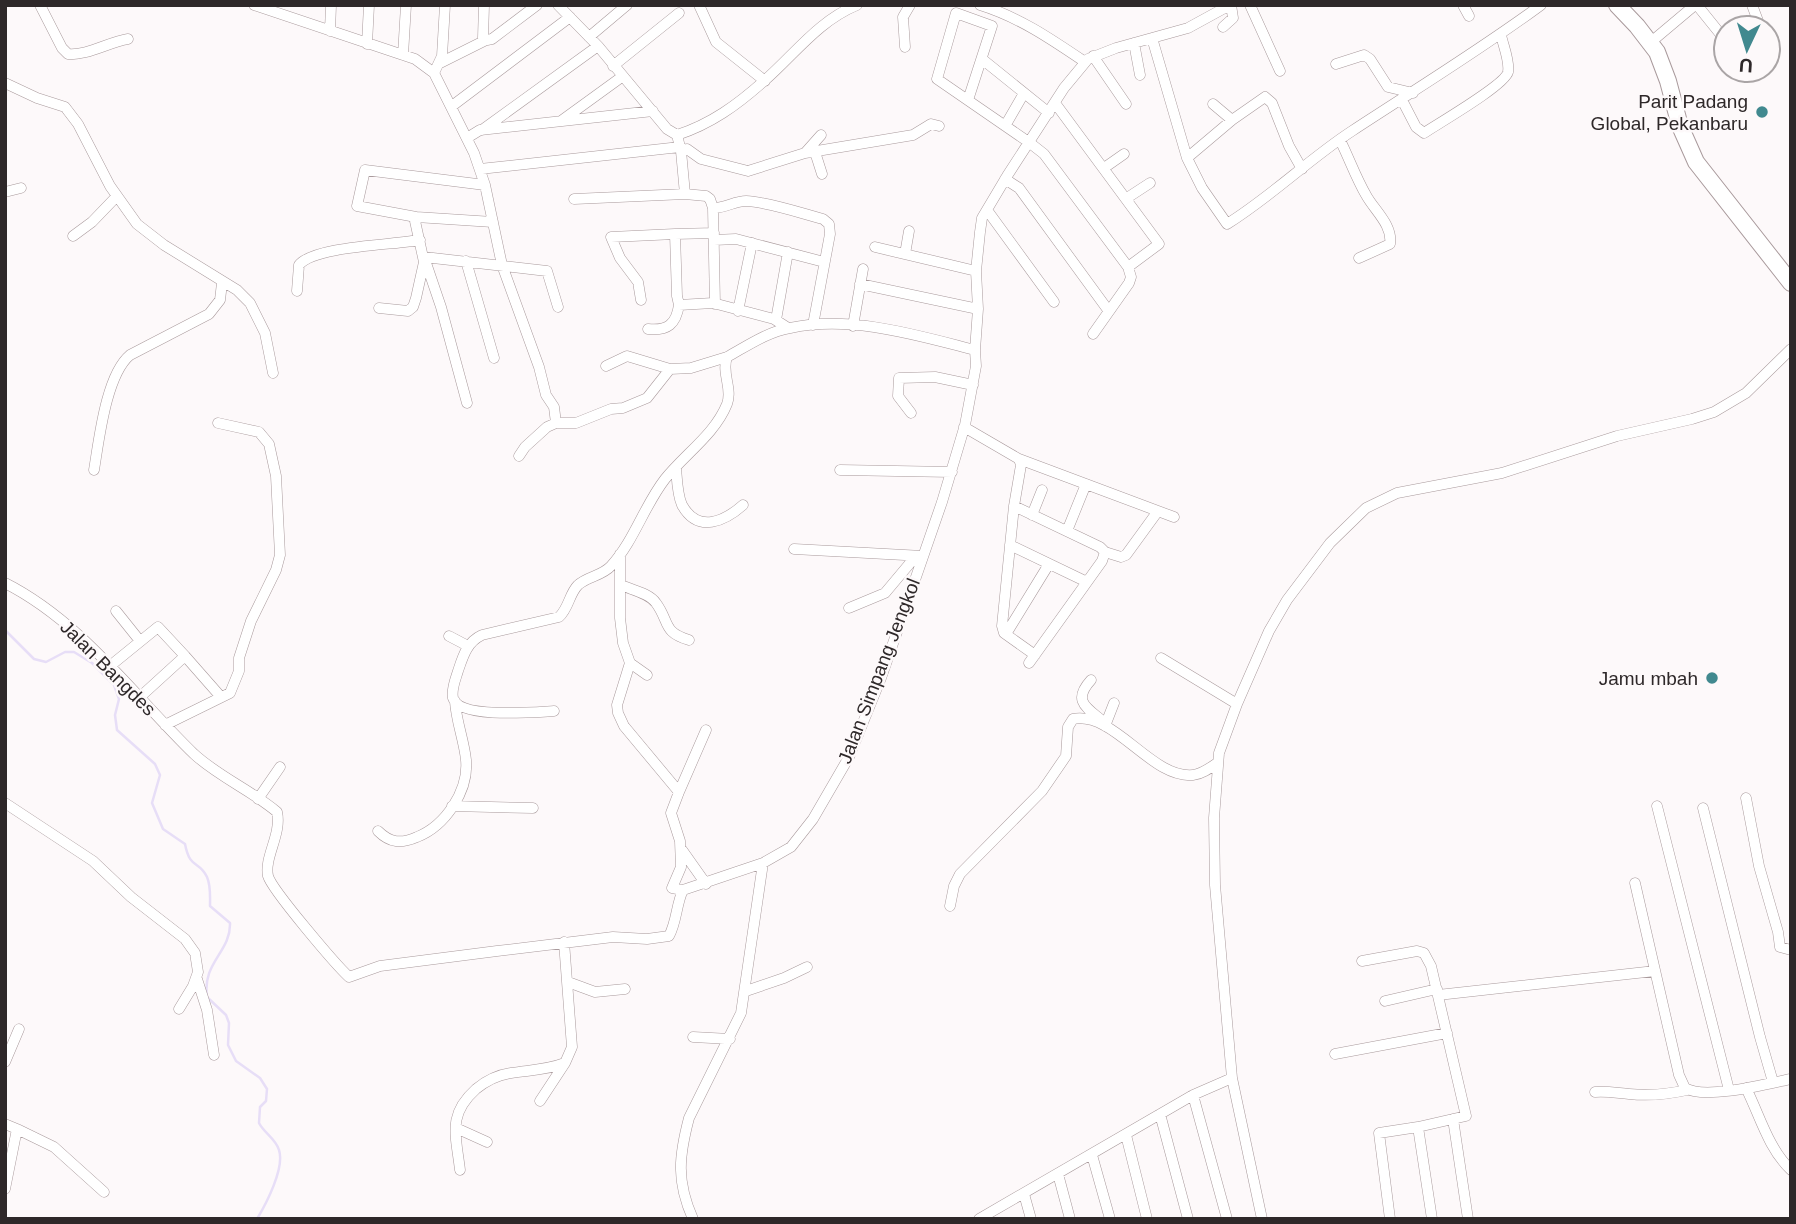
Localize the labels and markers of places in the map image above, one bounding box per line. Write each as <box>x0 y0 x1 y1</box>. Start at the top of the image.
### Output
place label: Parit Padang Global, Pekanbaru <box>1591 91 1748 134</box>
marker: Parit Padang Global, Pekanbaru <box>1754 104 1770 120</box>
place label: Jamu mbah <box>1599 668 1698 689</box>
marker: Jamu mbah <box>1704 670 1720 686</box>

